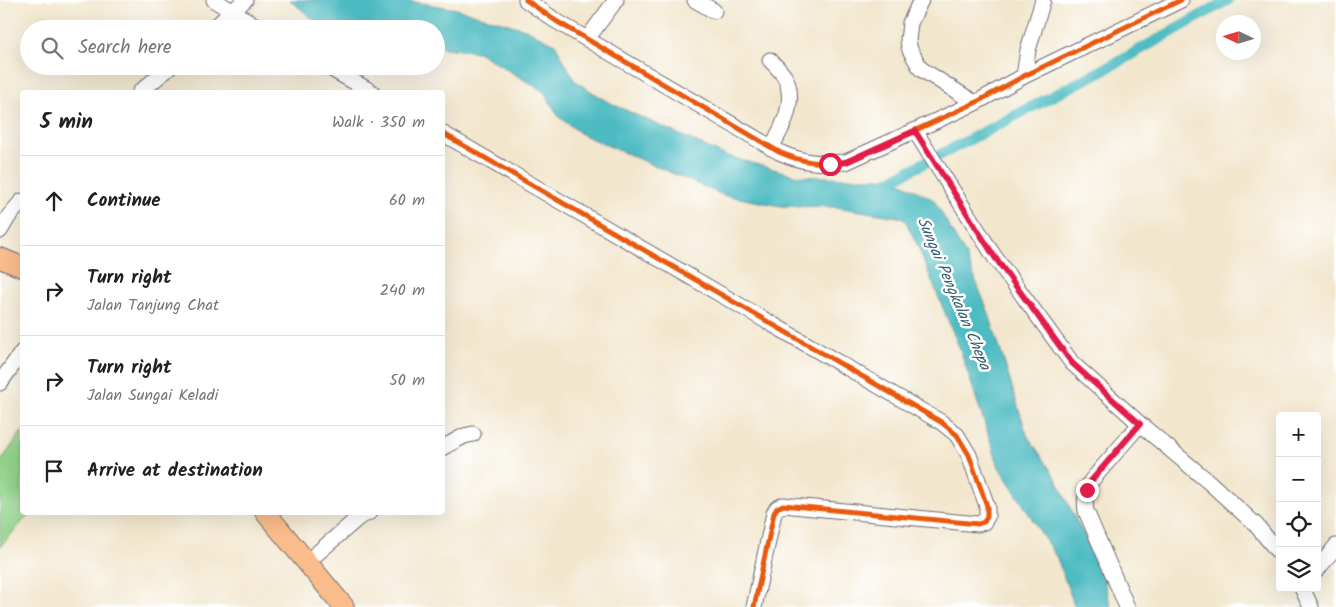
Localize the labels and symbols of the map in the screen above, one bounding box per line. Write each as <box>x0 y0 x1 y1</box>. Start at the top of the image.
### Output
north arrow <box>1216 15 1261 60</box>
route start <box>819 153 842 176</box>
water label: Sungai Pengkalan Chepa <box>910 213 998 375</box>
route end <box>1076 479 1099 502</box>

